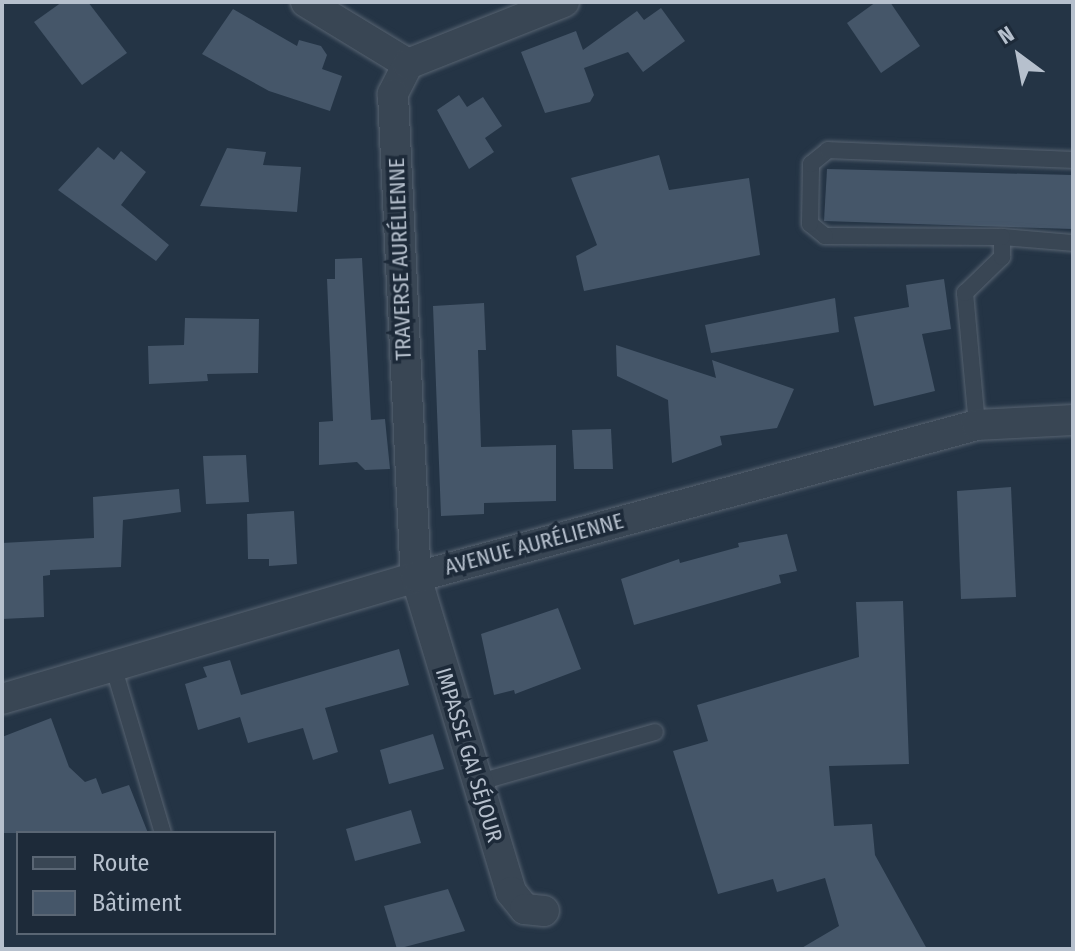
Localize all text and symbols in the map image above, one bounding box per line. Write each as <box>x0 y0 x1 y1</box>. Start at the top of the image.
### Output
north arrow <box>979 16 1059 96</box>
text: N <box>993 20 1019 50</box>
street label: TRAVERSE AURÉLIENNE <box>383 157 417 361</box>
street label: AVENUE AURÉLIENNE <box>442 507 626 581</box>
street label: IMPASSE GAI SÉJOUR <box>430 665 508 845</box>
legend <box>16 831 276 935</box>
text: Route <box>92 849 149 877</box>
text: Bâtiment <box>92 889 182 917</box>

